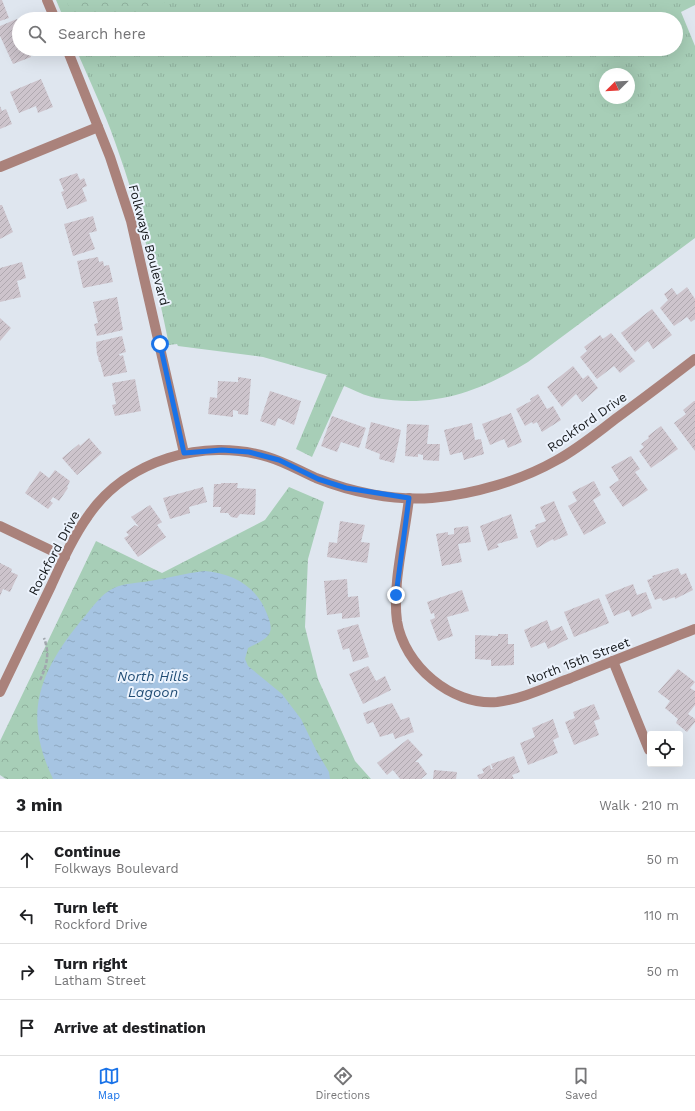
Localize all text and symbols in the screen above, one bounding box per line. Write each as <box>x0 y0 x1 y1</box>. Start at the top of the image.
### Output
search box <box>12 12 683 56</box>
icon: search <box>26 23 48 45</box>
text: Search here <box>58 25 146 43</box>
north arrow <box>599 68 635 104</box>
street label: Folkways Boulevard <box>126 183 172 307</box>
route start <box>151 335 169 353</box>
street label: Rockford Drive <box>544 389 630 455</box>
street label: Rockford Drive <box>25 508 83 598</box>
route end <box>387 586 405 604</box>
street label: North 15th Street <box>524 634 632 688</box>
water label: North Hills Lagoon <box>117 668 189 700</box>
map controls <box>647 731 683 767</box>
button: locate <box>647 731 683 767</box>
text: 3 min <box>16 795 62 815</box>
text: Walk · 210 m <box>599 798 679 813</box>
text: Continue <box>54 843 121 861</box>
icon: ahead <box>16 849 38 871</box>
text: 50 m <box>647 852 679 867</box>
text: Folkways Boulevard <box>54 861 179 876</box>
text: Turn left <box>54 899 118 917</box>
icon: left <box>16 905 38 927</box>
text: 110 m <box>644 908 679 923</box>
text: Rockford Drive <box>54 917 148 932</box>
text: Turn right <box>54 955 127 973</box>
icon: right <box>16 961 38 983</box>
text: 50 m <box>647 964 679 979</box>
text: Latham Street <box>54 973 146 988</box>
icon: arrive <box>16 1017 38 1039</box>
text: Arrive at destination <box>54 1019 206 1037</box>
tab: Map <box>98 1065 120 1102</box>
tab: Directions <box>316 1065 370 1102</box>
tab: Saved <box>565 1065 597 1102</box>

